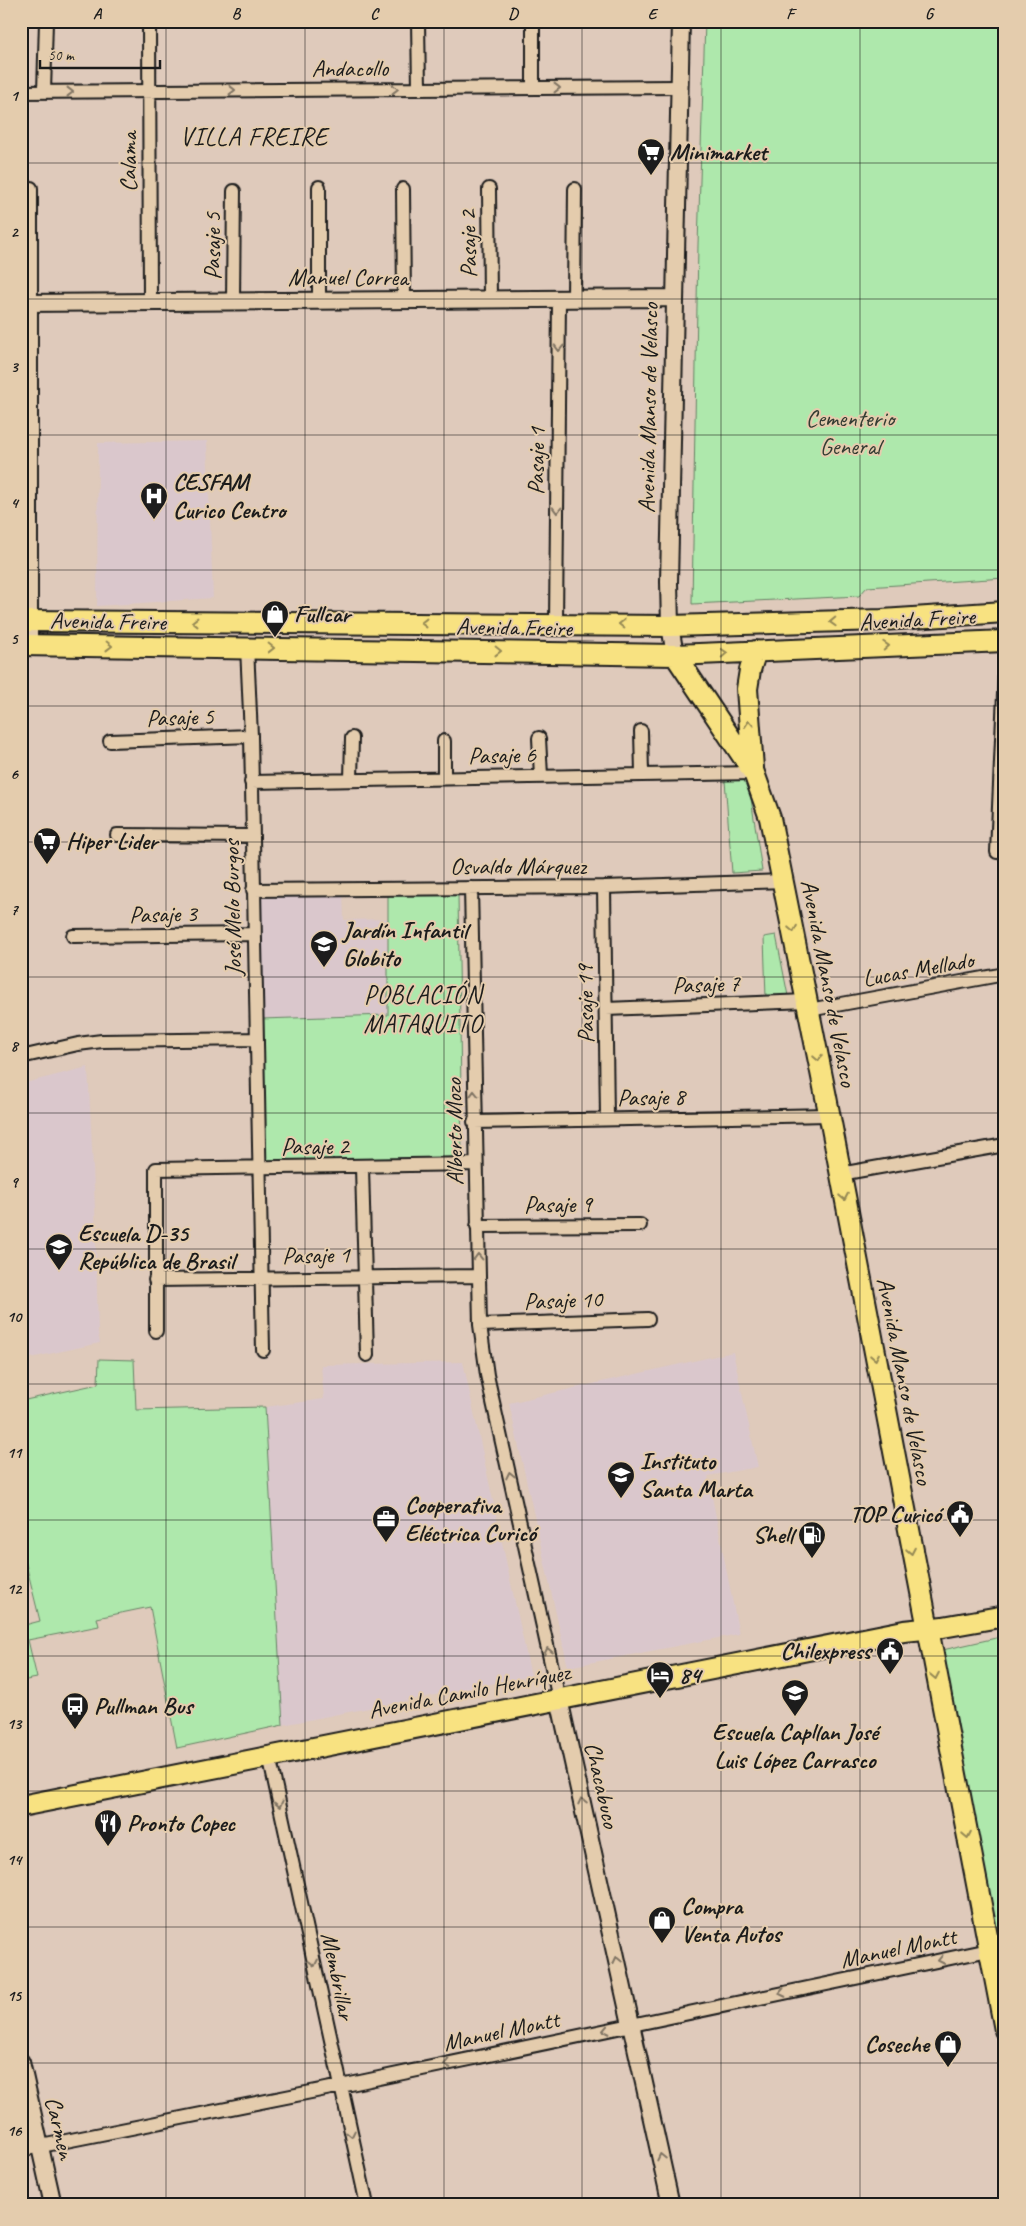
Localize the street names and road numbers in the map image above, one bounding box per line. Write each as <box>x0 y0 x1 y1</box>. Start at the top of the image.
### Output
street label: Andacollo <box>312 53 390 83</box>
street label: Calama <box>113 130 143 192</box>
street label: Pasaje 2 <box>452 208 484 278</box>
street label: Pasaje 5 <box>197 211 227 280</box>
street label: Manuel Correa <box>288 262 410 292</box>
street label: Avenida Manso de Velasco <box>631 301 665 513</box>
street label: Pasaje 1 <box>520 426 552 495</box>
street label: Avenida Freire <box>858 601 978 637</box>
street label: Avenida Freire <box>50 605 168 637</box>
street label: Avenida Freire <box>456 611 574 643</box>
street label: Pasaje 5 <box>146 701 216 733</box>
street label: Pasaje 6 <box>468 739 537 771</box>
street label: José Melo Burgos <box>216 837 248 977</box>
street label: Osvaldo Márquez <box>450 851 588 881</box>
street label: Avenida Manso de Velasco <box>794 877 864 1091</box>
street label: Pasaje 3 <box>129 898 199 930</box>
street label: Lucas Mellado <box>860 944 978 993</box>
street label: Pasaje 19 <box>569 962 601 1044</box>
street label: Pasaje 7 <box>672 968 742 1000</box>
street label: Alberto Mozo <box>438 1077 470 1186</box>
street label: Pasaje 8 <box>617 1081 687 1113</box>
street label: Pasaje 2 <box>281 1131 351 1161</box>
street label: Pasaje 9 <box>524 1189 594 1219</box>
street label: Pasaje 1 <box>282 1239 351 1271</box>
street label: Avenida Manso de Velasco <box>870 1275 940 1489</box>
street label: Pasaje 10 <box>523 1284 605 1316</box>
street label: Avenida Camilo Henríquez <box>366 1656 575 1725</box>
street label: Chacabuco <box>578 1739 627 1832</box>
street label: Manuel Montt <box>837 1921 961 1975</box>
street label: Membrillar <box>314 1930 362 2025</box>
street label: Manuel Montt <box>440 2004 564 2058</box>
street label: Carmen <box>38 2094 82 2164</box>

